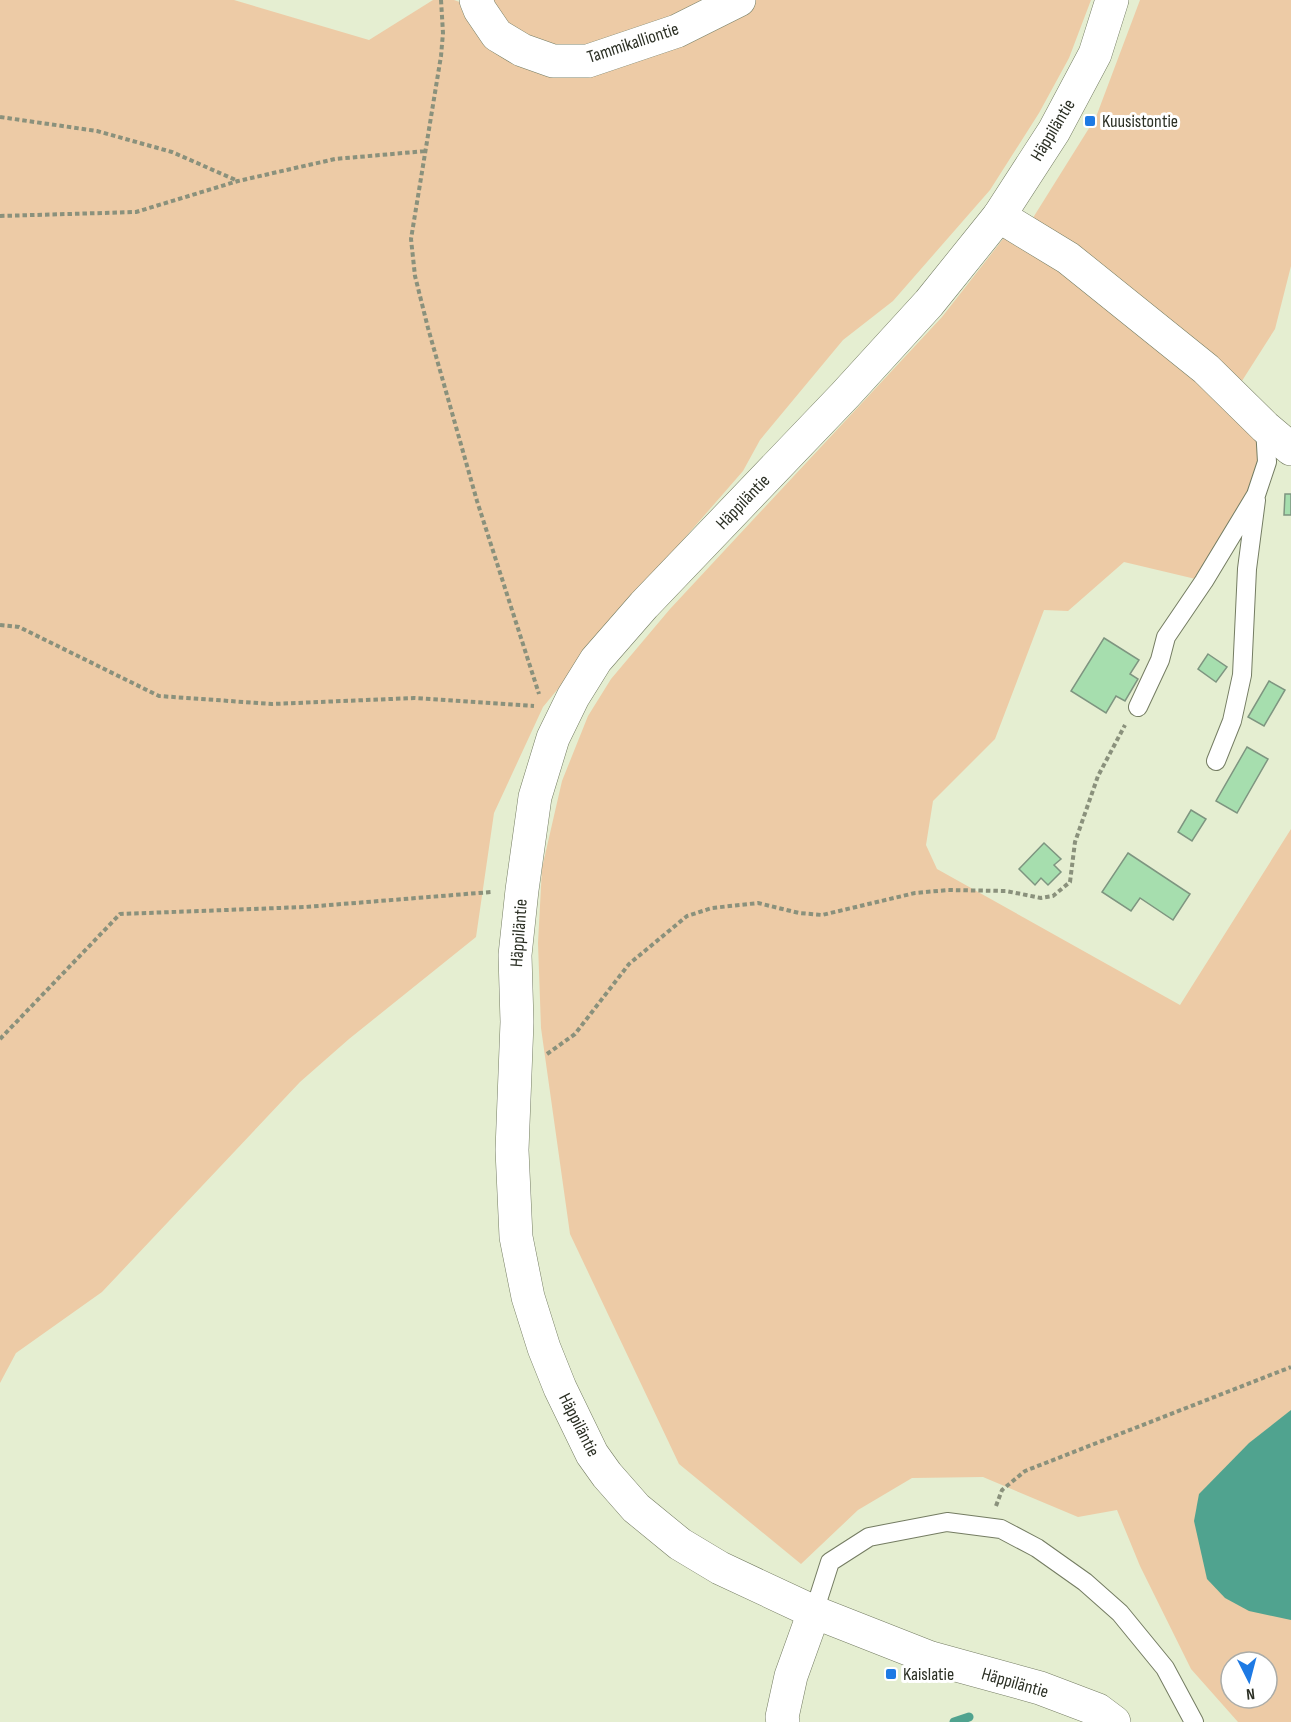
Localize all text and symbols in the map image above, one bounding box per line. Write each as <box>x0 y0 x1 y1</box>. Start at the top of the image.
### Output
street label: Tammikalliontie <box>585 18 681 68</box>
street label: Häppiläntie <box>1026 95 1080 165</box>
place label: Kuusistontie <box>1102 111 1178 132</box>
marker: Kuusistontie <box>1083 114 1097 128</box>
street label: Häppiläntie <box>712 470 774 534</box>
street label: Häppiläntie <box>506 898 532 968</box>
street label: Häppiläntie <box>554 1390 604 1460</box>
north arrow <box>1219 1650 1279 1710</box>
street label: Häppiläntie <box>979 1663 1051 1703</box>
place label: Kaislatie <box>903 1664 954 1685</box>
marker: Kaislatie <box>884 1667 898 1681</box>
text: N <box>1245 1684 1256 1703</box>

